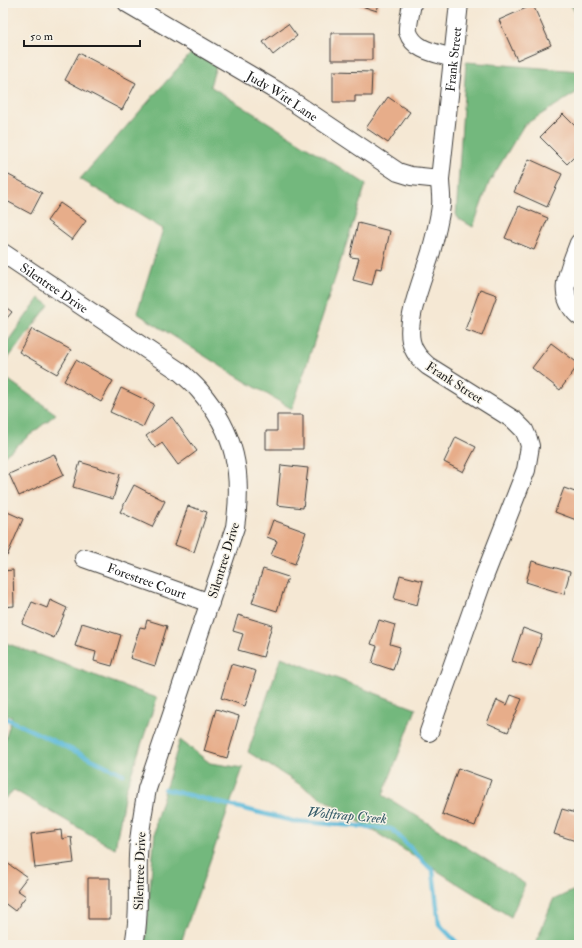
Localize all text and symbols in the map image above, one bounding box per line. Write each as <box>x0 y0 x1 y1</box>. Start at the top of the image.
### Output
scale bar <box>24 22 140 48</box>
street label: Frank Street <box>442 26 465 93</box>
text: 50 m <box>30 29 54 44</box>
street label: Judy Witt Lane <box>243 67 321 125</box>
street label: Silentree Drive <box>17 260 91 317</box>
street label: Frank Street <box>423 358 486 407</box>
street label: Silentree Drive <box>205 520 243 600</box>
street label: Forestree Court <box>105 560 189 603</box>
water label: Wolftrap Creek <box>307 804 388 827</box>
street label: Silentree Drive <box>131 831 149 910</box>

